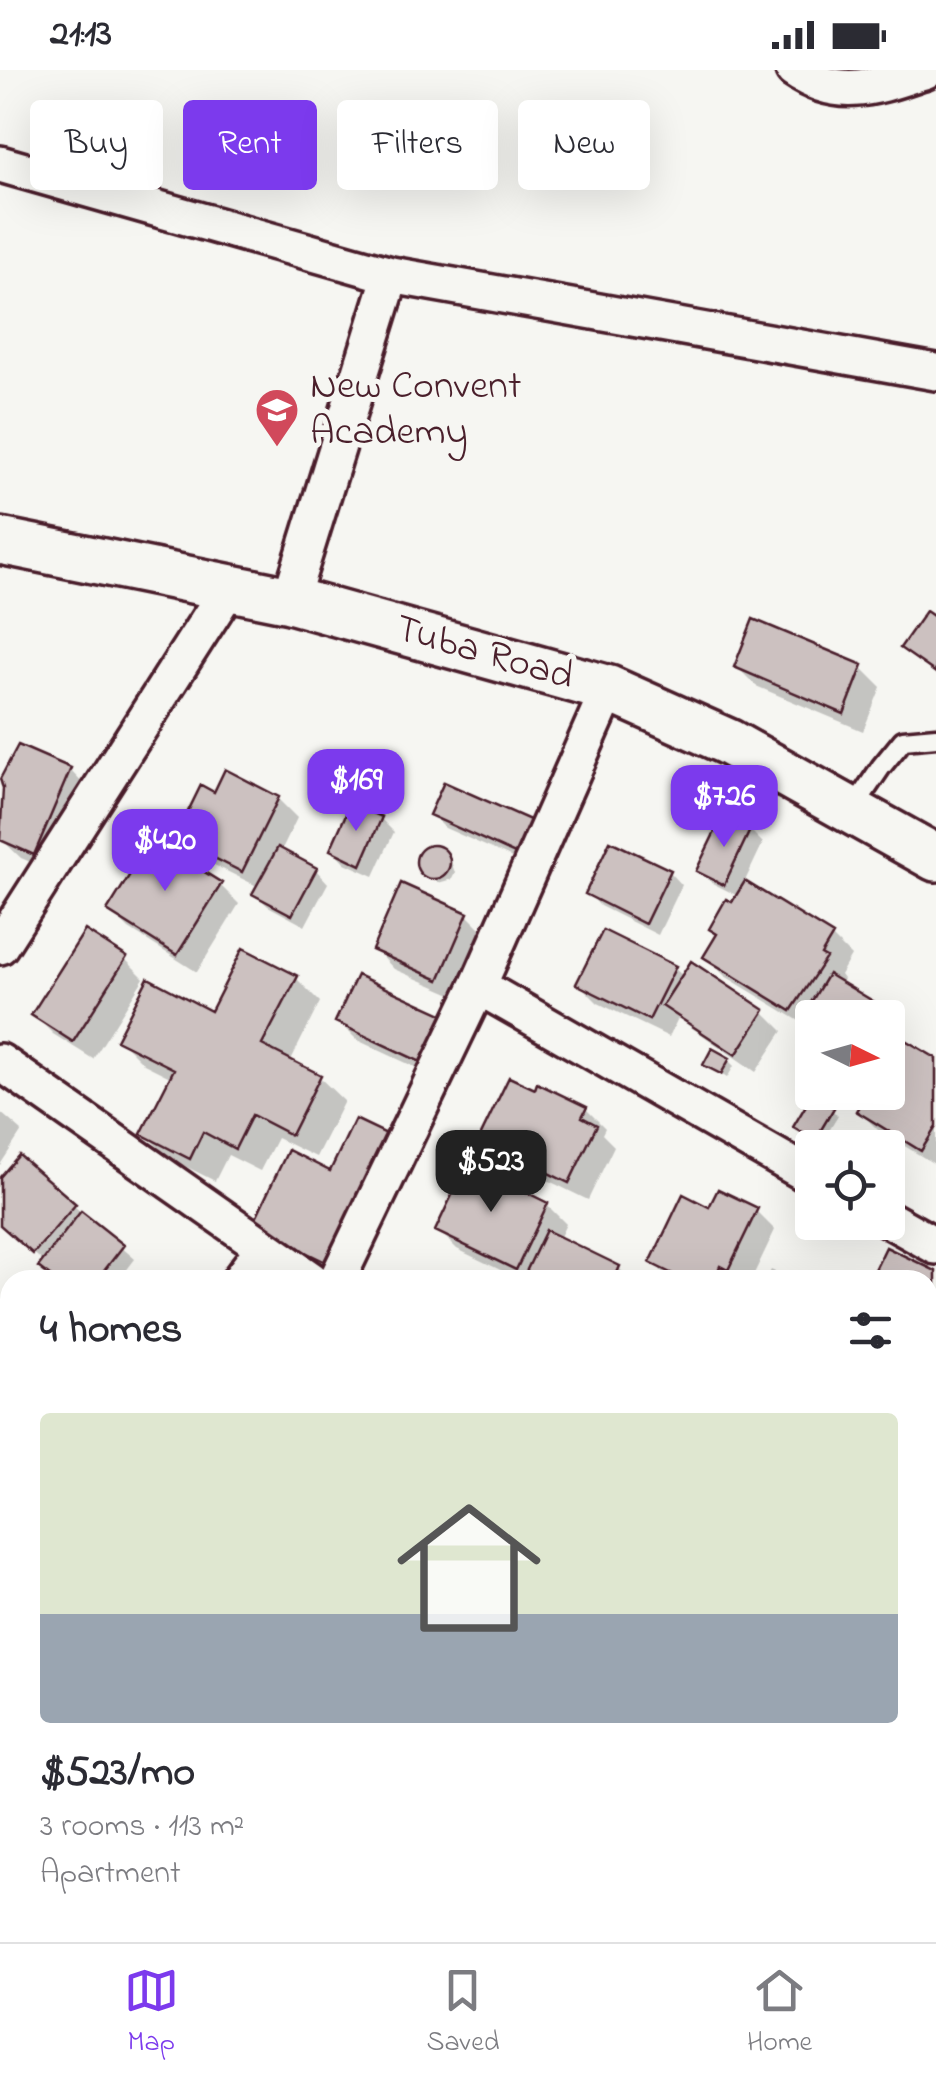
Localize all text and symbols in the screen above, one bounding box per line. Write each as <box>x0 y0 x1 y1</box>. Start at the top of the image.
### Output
text: 21:13 <box>50 7 112 63</box>
chip: Buy <box>30 100 163 190</box>
chip: Rent <box>183 100 317 190</box>
chip: Filters <box>337 100 498 190</box>
chip: New <box>518 100 650 190</box>
place label: New Convent Academy <box>310 358 521 463</box>
school or university icon: New Convent Academy <box>254 387 300 448</box>
street label: Tuba Road <box>388 600 580 708</box>
pin: $169 <box>297 749 415 834</box>
text: $169 <box>329 758 383 805</box>
pin: $726 <box>665 765 783 850</box>
text: $726 <box>693 774 755 821</box>
pin: $420 <box>106 809 224 894</box>
text: $420 <box>134 818 196 865</box>
north arrow <box>795 1000 905 1110</box>
map controls <box>795 1000 905 1240</box>
pin: $523 <box>432 1130 550 1215</box>
button: locate <box>795 1130 905 1240</box>
text: $523 <box>458 1139 524 1186</box>
text: 4 homes <box>40 1300 182 1361</box>
icon: filters <box>843 1303 898 1358</box>
icon: home <box>379 1478 559 1658</box>
text: $523/mo <box>40 1743 195 1804</box>
text: 3 rooms · 113 m² <box>40 1804 244 1851</box>
text: Apartment <box>40 1851 181 1898</box>
tab: Map <box>124 1963 179 2064</box>
tab: Saved <box>426 1963 499 2064</box>
tab: Home <box>747 1963 812 2064</box>

